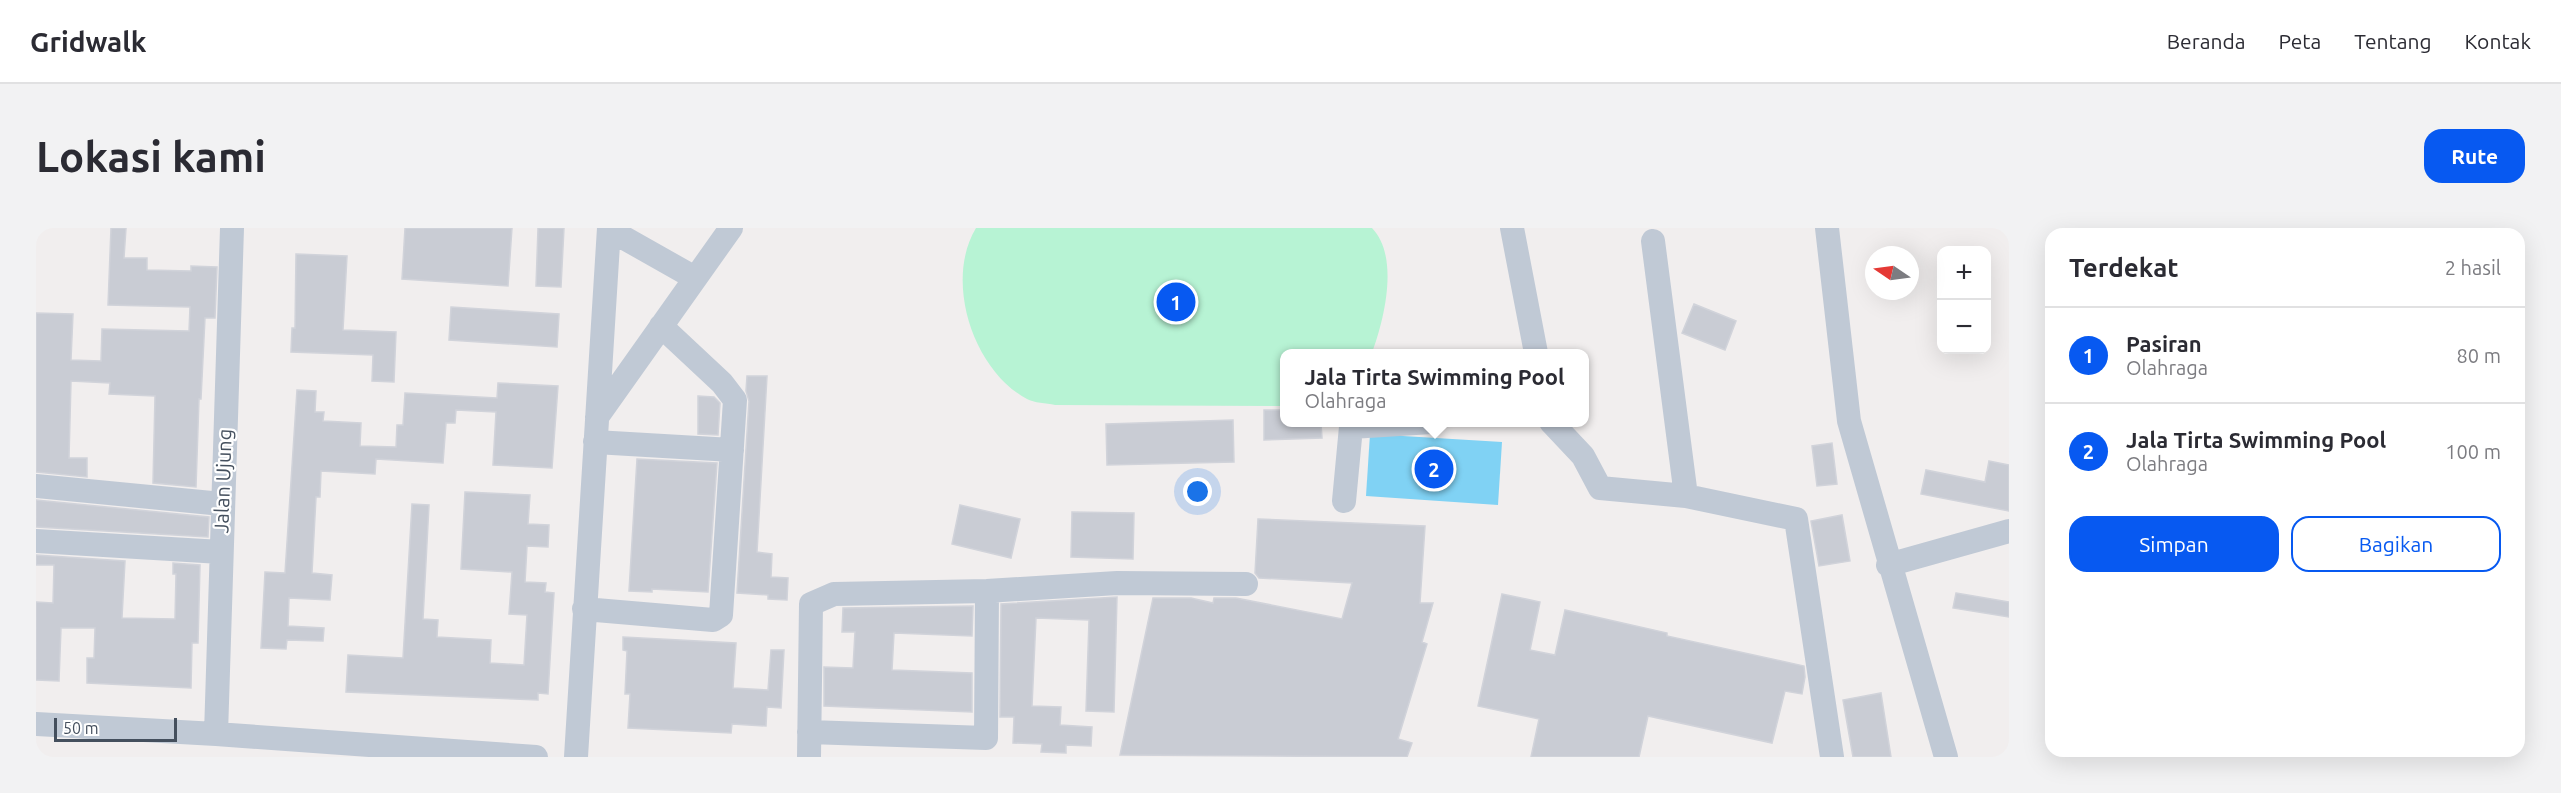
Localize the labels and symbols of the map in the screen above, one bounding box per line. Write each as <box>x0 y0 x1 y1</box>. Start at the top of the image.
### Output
north arrow <box>1865 246 1919 300</box>
pin: 1 <box>1156 280 1196 325</box>
street label: Jalan Ujung <box>209 428 236 534</box>
pin: 2 <box>1414 446 1454 492</box>
your location <box>1183 477 1212 506</box>
scale bar <box>54 715 177 742</box>

